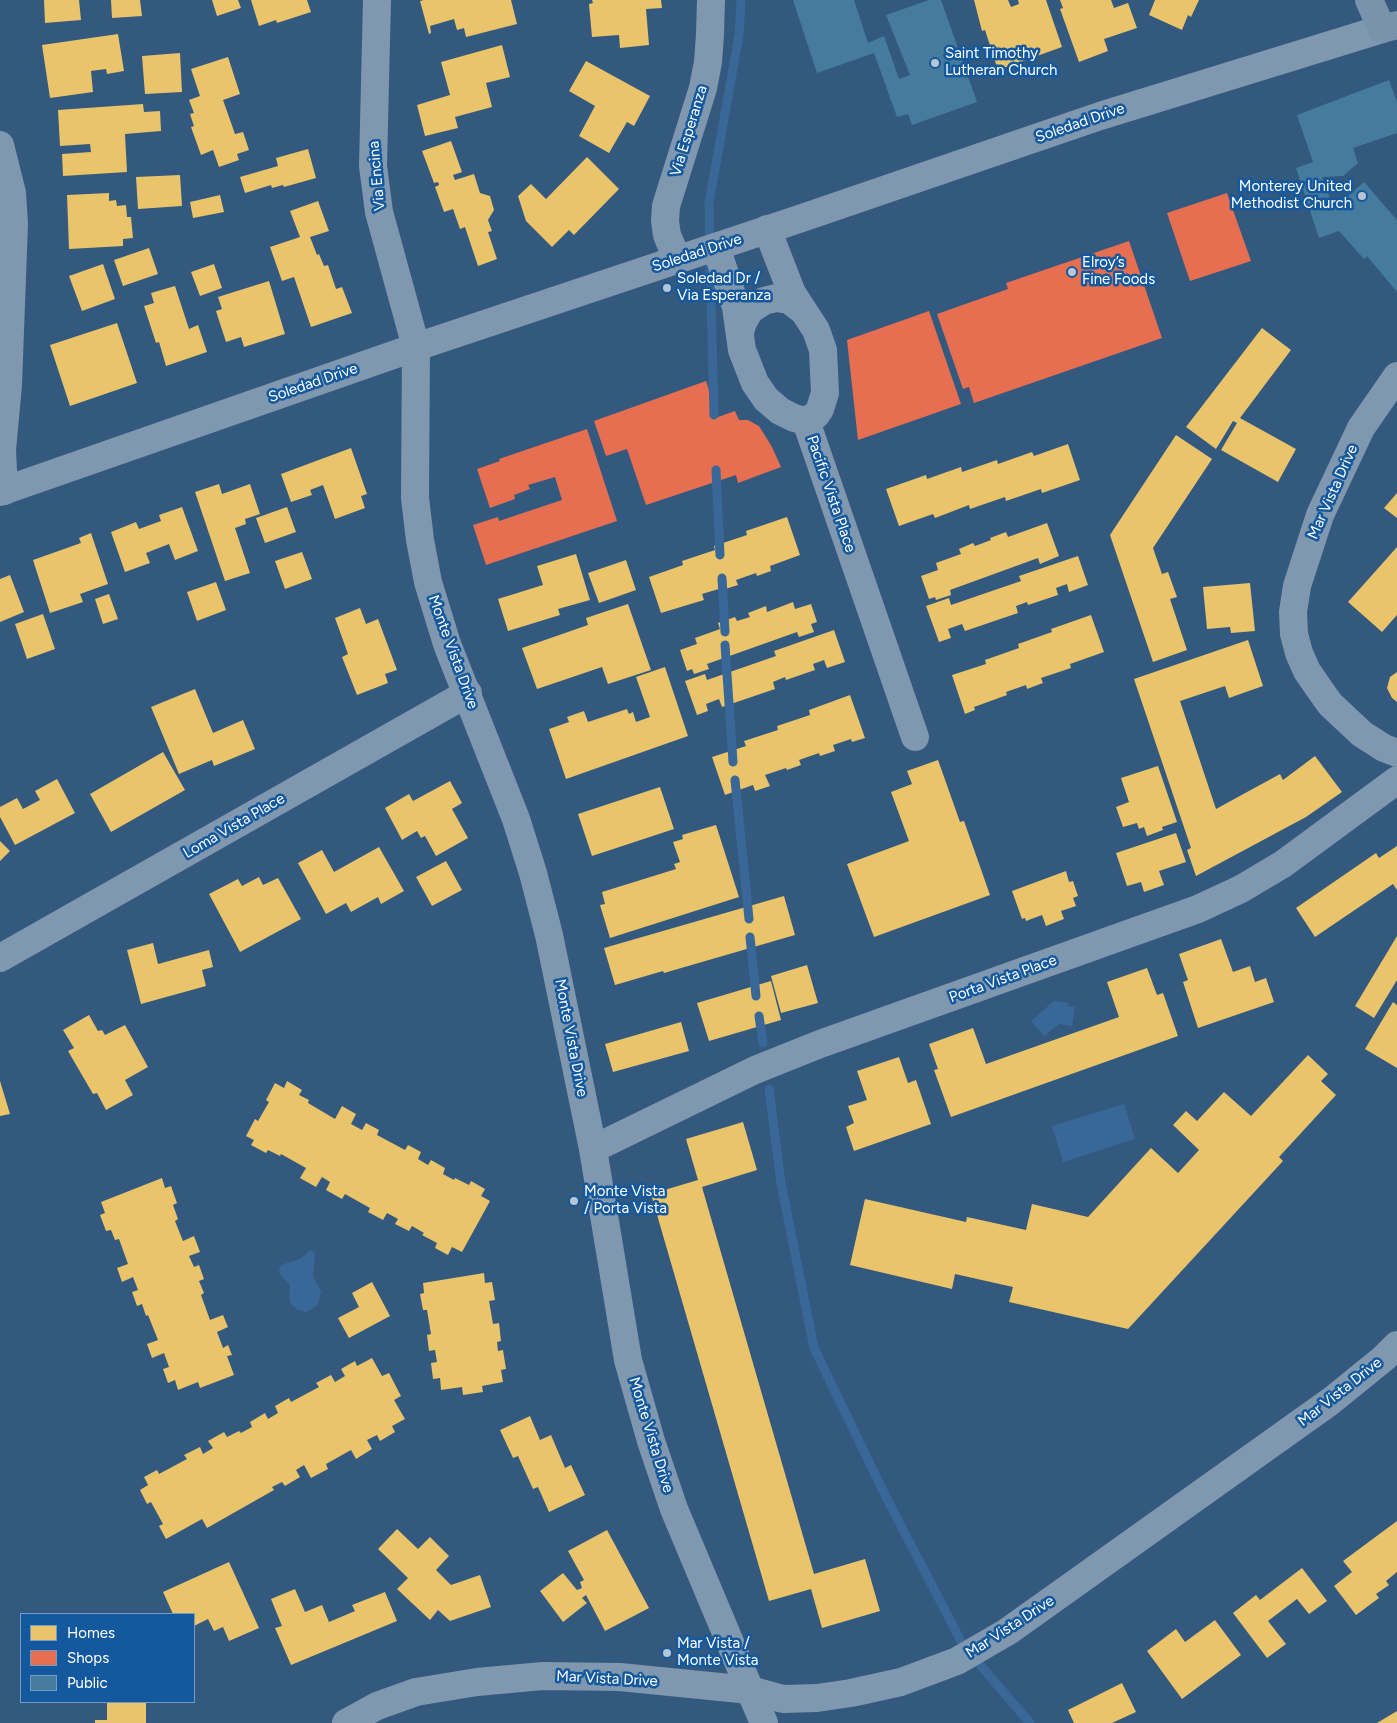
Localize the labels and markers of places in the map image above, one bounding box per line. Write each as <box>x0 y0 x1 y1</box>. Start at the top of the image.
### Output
place label: Saint Timothy Lutheran Church <box>945 45 1057 80</box>
marker: Saint Timothy Lutheran Church <box>929 57 941 69</box>
place label: Monterey United Methodist Church <box>1231 178 1352 213</box>
marker: Monterey United Methodist Church <box>1356 190 1368 202</box>
place label: Elroy’s Fine Foods <box>1082 254 1155 289</box>
marker: Elroy’s Fine Foods <box>1066 266 1078 278</box>
place label: Soledad Dr / Via Esperanza <box>677 270 771 305</box>
marker: Soledad Dr / Via Esperanza <box>661 282 673 294</box>
place label: Monte Vista / Porta Vista <box>584 1183 667 1218</box>
marker: Monte Vista / Porta Vista <box>568 1195 580 1207</box>
place label: Mar Vista / Monte Vista <box>677 1635 758 1670</box>
marker: Mar Vista / Monte Vista <box>661 1647 673 1659</box>

